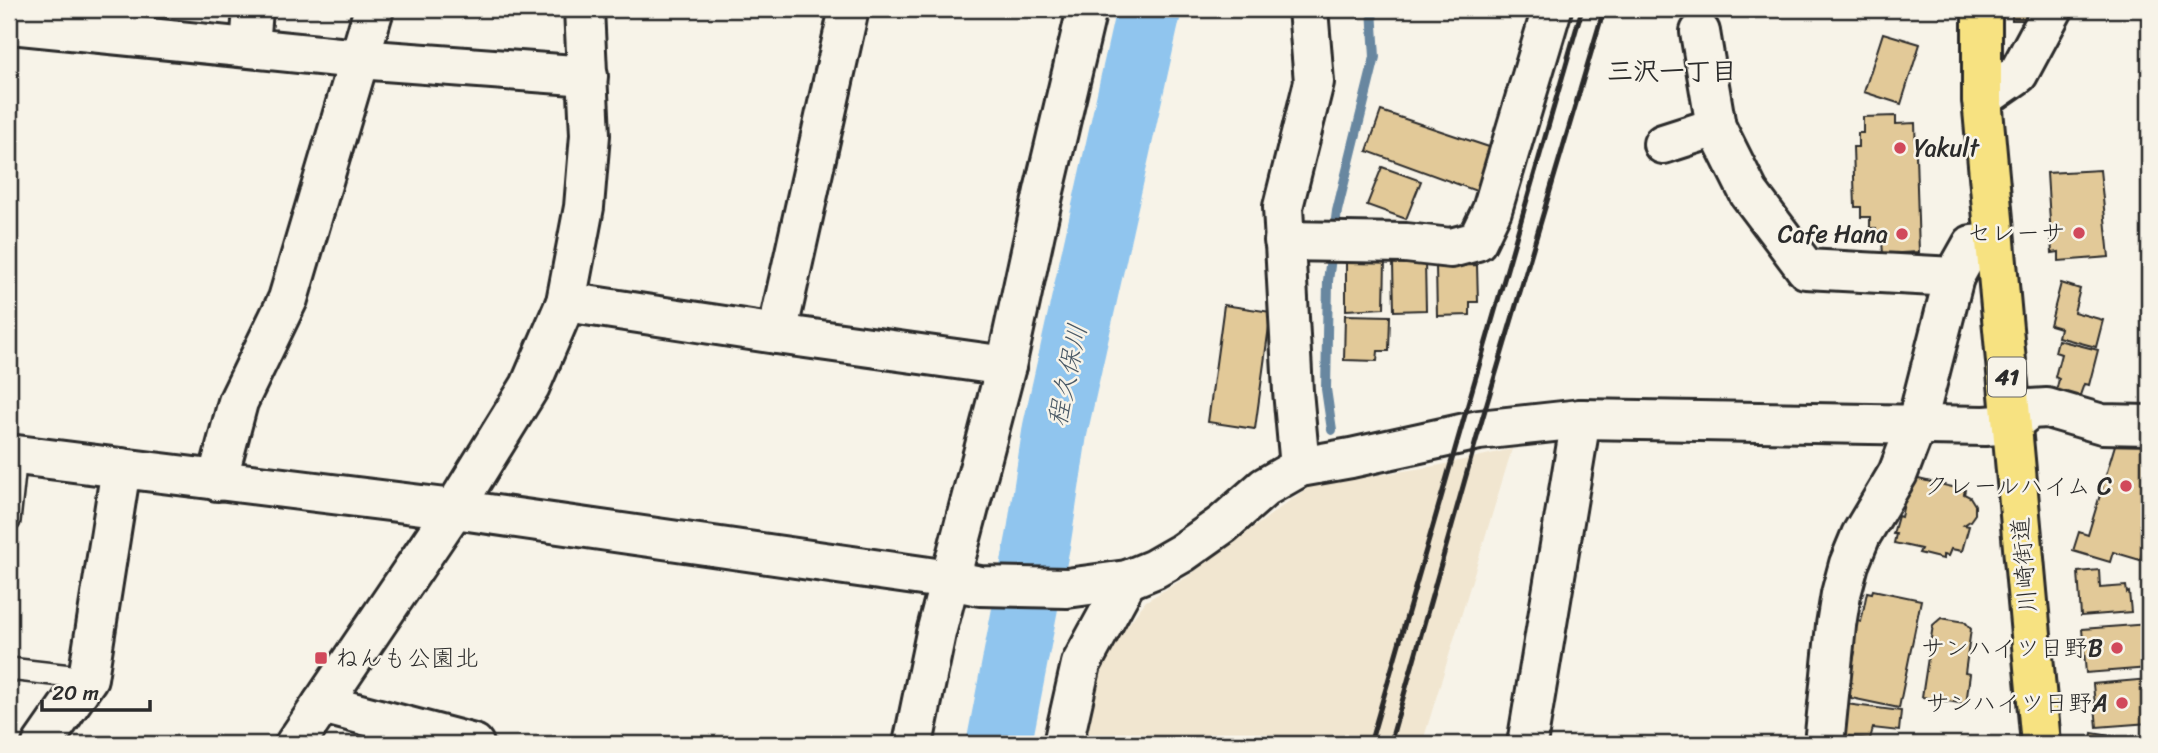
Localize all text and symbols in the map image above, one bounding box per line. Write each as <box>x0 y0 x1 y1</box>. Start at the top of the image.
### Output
district label: 三沢一丁目 <box>1607 48 1737 94</box>
place label: Yakult <box>1914 127 1980 169</box>
marker: Yakult <box>1892 140 1908 156</box>
place label: セレーサ <box>1967 212 2065 254</box>
place label: Cafe Hana <box>1778 213 1888 255</box>
marker: セレーサ <box>2071 225 2087 241</box>
marker: Cafe Hana <box>1894 226 1910 242</box>
water label: 程久保川 <box>1034 319 1100 431</box>
road number: 41 <box>1988 358 2026 396</box>
place label: クレールハイム C <box>1924 465 2112 507</box>
marker: クレールハイム C <box>2118 478 2134 494</box>
street label: 川崎街道 <box>1999 515 2049 615</box>
place label: サンハイツ日野B <box>1921 627 2103 669</box>
place label: ねんも公園北 <box>335 637 479 679</box>
marker: サンハイツ日野B <box>2109 640 2125 656</box>
marker: ねんも公園北 <box>313 650 329 666</box>
scale bar <box>42 669 150 713</box>
text: 20 m <box>52 674 99 712</box>
place label: サンハイツ日野A <box>1925 682 2108 724</box>
marker: サンハイツ日野A <box>2114 695 2130 711</box>

